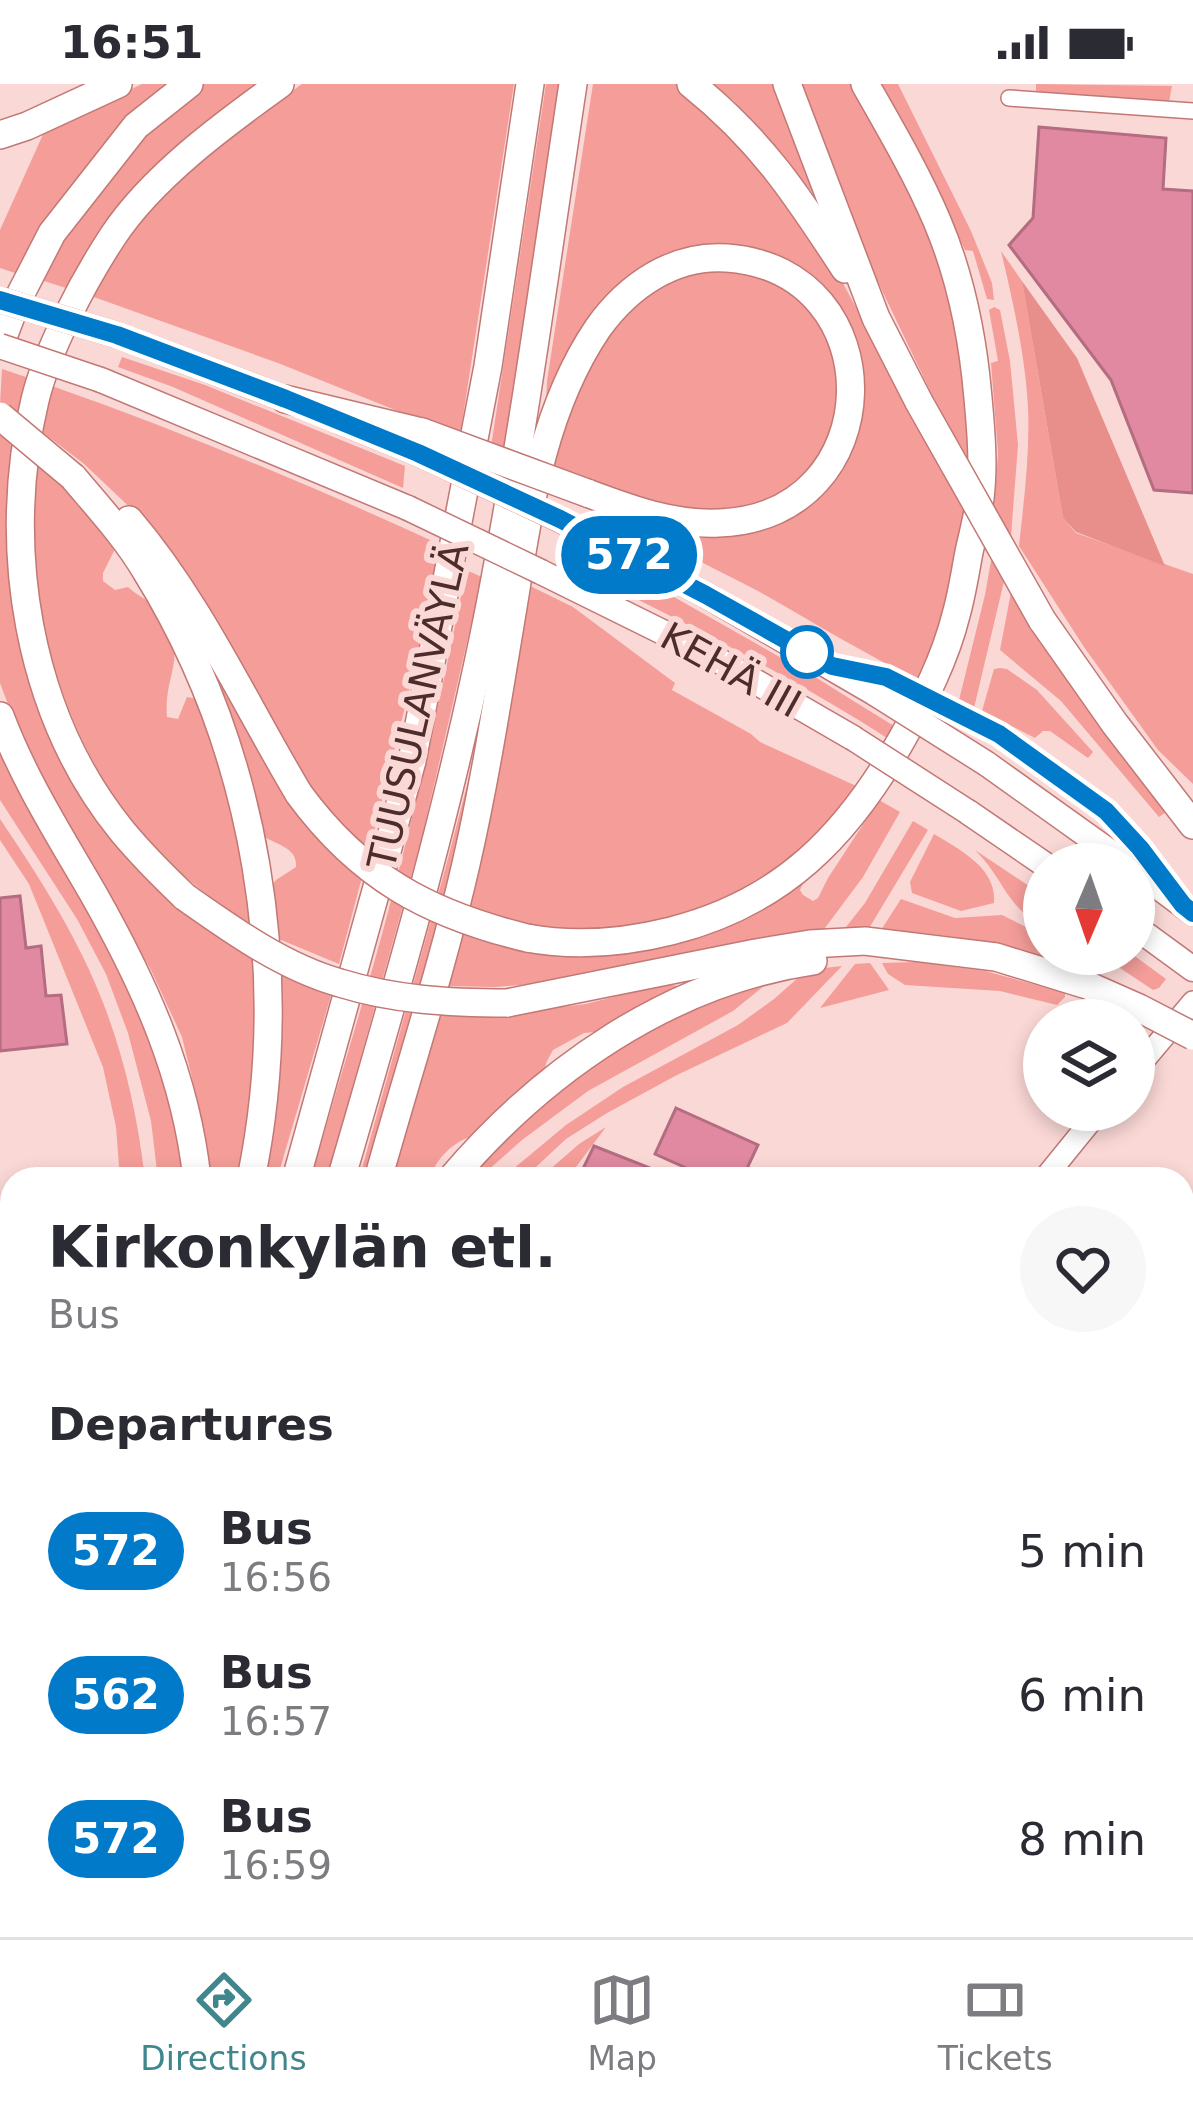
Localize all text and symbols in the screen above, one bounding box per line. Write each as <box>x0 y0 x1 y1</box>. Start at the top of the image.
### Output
text: 16:51 <box>60 16 203 69</box>
line badge: 572 <box>560 516 698 594</box>
text: 572 <box>585 530 673 579</box>
street label: TUUSULANVÄYLÄ <box>358 538 478 875</box>
street label: KEHÄ III <box>653 613 809 727</box>
unlabelled marker <box>782 627 832 677</box>
north arrow <box>1023 843 1155 975</box>
map controls <box>1023 843 1155 1131</box>
button: layers <box>1023 999 1155 1131</box>
button: heart <box>1020 1206 1146 1332</box>
text: Kirkonkylän etl. <box>48 1214 557 1280</box>
text: Bus <box>48 1292 120 1337</box>
text: Departures <box>48 1398 334 1451</box>
text: Bus <box>220 1502 313 1555</box>
text: 5 min <box>1018 1525 1146 1578</box>
text: 572 <box>72 1526 160 1575</box>
text: 16:56 <box>220 1555 332 1600</box>
text: Bus <box>220 1646 313 1699</box>
text: 6 min <box>1018 1669 1146 1722</box>
text: 562 <box>72 1670 160 1719</box>
text: 16:57 <box>220 1699 332 1744</box>
text: Bus <box>220 1790 313 1843</box>
text: 8 min <box>1018 1813 1146 1866</box>
text: 572 <box>72 1814 160 1863</box>
text: 16:59 <box>220 1843 332 1888</box>
tab: Directions <box>140 1967 307 2078</box>
tab: Map <box>587 1967 657 2078</box>
tab: Tickets <box>938 1967 1053 2078</box>

